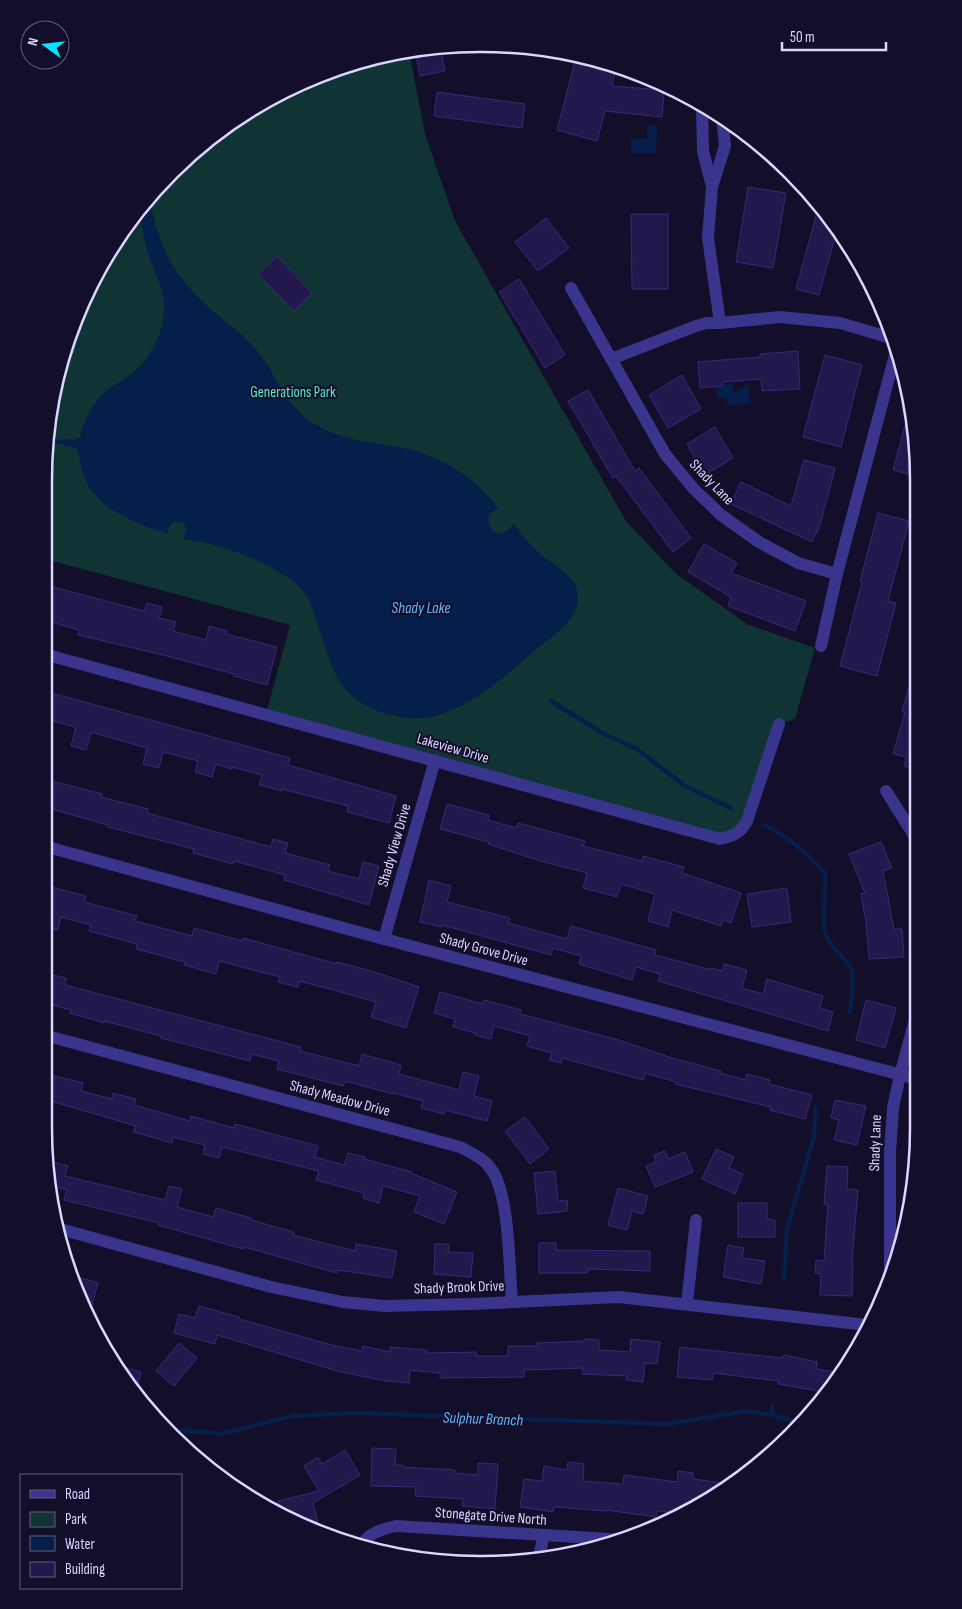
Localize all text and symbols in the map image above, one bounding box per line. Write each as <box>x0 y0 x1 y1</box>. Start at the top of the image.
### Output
north arrow <box>20 20 70 70</box>
scale bar <box>782 20 886 52</box>
text: 50 m <box>790 28 815 47</box>
text: N <box>24 36 42 48</box>
park label: Generations Park <box>250 383 336 402</box>
street label: Shady Lane <box>685 455 738 509</box>
water label: Shady Lake <box>391 599 451 618</box>
street label: Lakeview Drive <box>415 729 491 768</box>
street label: Shady View Drive <box>374 801 415 889</box>
street label: Shady Grove Drive <box>437 929 530 970</box>
street label: Shady Meadow Drive <box>288 1076 392 1121</box>
street label: Shady Lane <box>865 1114 886 1172</box>
street label: Shady Brook Drive <box>413 1276 505 1299</box>
water label: Sulphur Branch <box>442 1409 524 1430</box>
legend <box>20 1474 182 1589</box>
text: Road <box>65 1485 90 1504</box>
street label: Stonegate Drive North <box>434 1503 547 1530</box>
text: Park <box>65 1510 87 1529</box>
text: Water <box>65 1535 96 1554</box>
text: Building <box>65 1560 105 1579</box>

